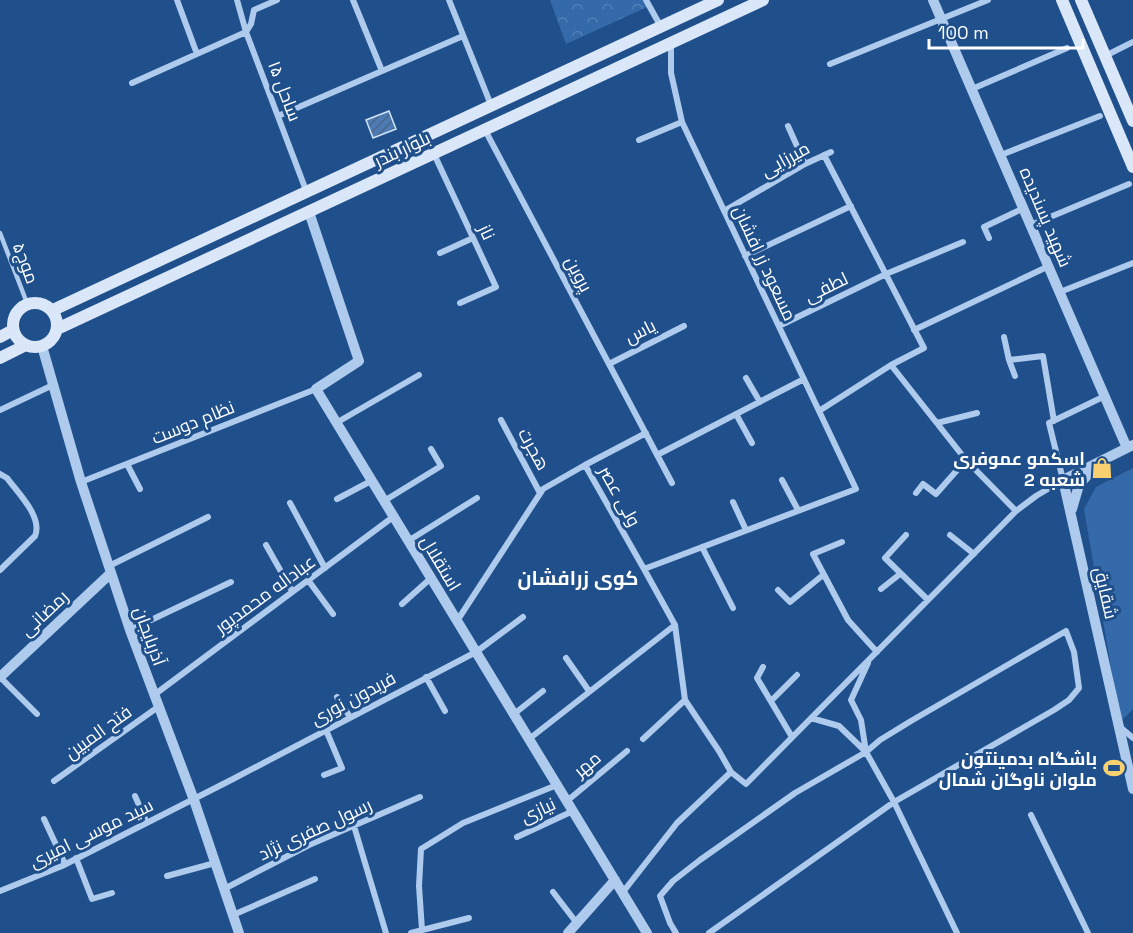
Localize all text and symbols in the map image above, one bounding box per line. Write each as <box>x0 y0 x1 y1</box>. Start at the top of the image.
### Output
scale bar <box>929 12 1084 50</box>
text: 100 m <box>938 21 989 44</box>
street label: ساحل ۱۵ <box>263 58 307 124</box>
street label: بلوار بندر <box>369 126 434 172</box>
street label: میرزایی <box>756 136 814 182</box>
street label: شهید پسندیده <box>1014 163 1077 271</box>
street label: مسعود زر افشان <box>728 202 802 324</box>
street label: ناز <box>473 219 501 244</box>
street label: موج۵ <box>7 239 44 287</box>
street label: پروین <box>559 252 598 297</box>
street label: لطفی <box>800 267 852 307</box>
street label: یاس <box>621 313 660 348</box>
street label: نظام دوست <box>148 395 238 450</box>
street label: هجرت <box>513 424 555 474</box>
place label: اسکمو عموفری شعبه 2 <box>953 447 1085 491</box>
shop icon: اسکمو عموفری شعبه 2 <box>1090 456 1114 480</box>
street label: ولی عصر <box>593 461 646 530</box>
street label: استقلال <box>416 531 466 595</box>
street label: عباداله محمدپور <box>209 550 320 640</box>
district label: کوی زرافشان <box>517 565 639 591</box>
street label: شقایق <box>1088 565 1123 621</box>
street label: رمضانی <box>15 585 73 641</box>
street label: آذربایجان <box>129 603 171 669</box>
street label: فریدون نوری <box>306 666 400 730</box>
street label: فتح المبین <box>60 700 137 765</box>
street label: مهر <box>568 746 605 783</box>
place label: باشگاه بدمینتون ملوان ناوگان شمال <box>939 747 1097 791</box>
sports icon: باشگاه بدمینتون ملوان ناوگان شمال <box>1102 756 1126 780</box>
street label: نیازی <box>517 792 559 828</box>
street label: سید موسی امیری <box>25 793 157 873</box>
street label: رسول صفری نژاد <box>254 793 376 865</box>

